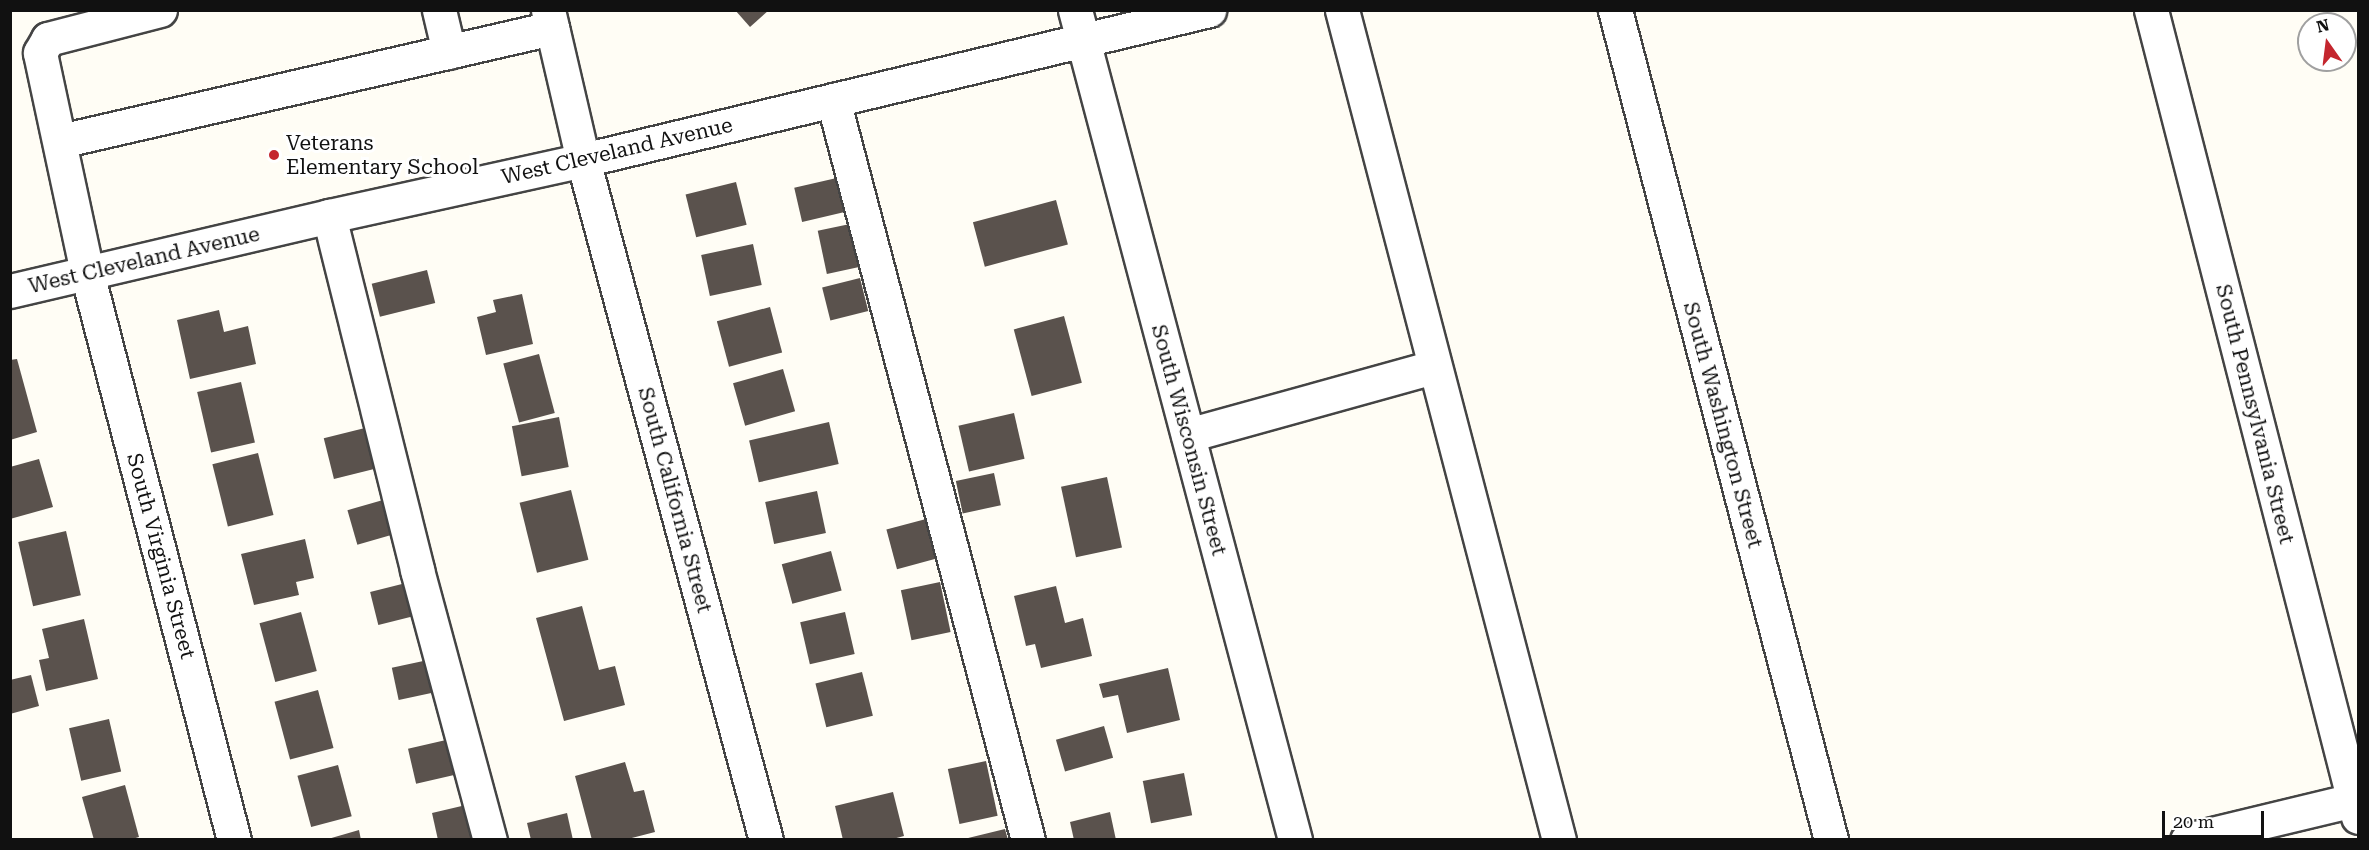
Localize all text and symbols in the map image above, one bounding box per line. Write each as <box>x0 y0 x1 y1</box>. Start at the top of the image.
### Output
north arrow <box>2297 12 2357 72</box>
text: N <box>2315 15 2331 37</box>
street label: West Cleveland Avenue <box>499 112 735 190</box>
place label: Veterans Elementary School <box>286 130 479 180</box>
marker: Veterans Elementary School <box>267 148 281 162</box>
street label: West Cleveland Avenue <box>26 221 262 299</box>
street label: South Pennsylvania Street <box>2211 282 2299 546</box>
street label: South Washington Street <box>1678 299 1768 551</box>
street label: South Wisconsin Street <box>1146 322 1232 558</box>
street label: South California Street <box>633 384 717 616</box>
street label: South Virginia Street <box>121 451 201 661</box>
scale bar <box>2165 799 2267 837</box>
text: 20 m <box>2173 811 2214 832</box>

